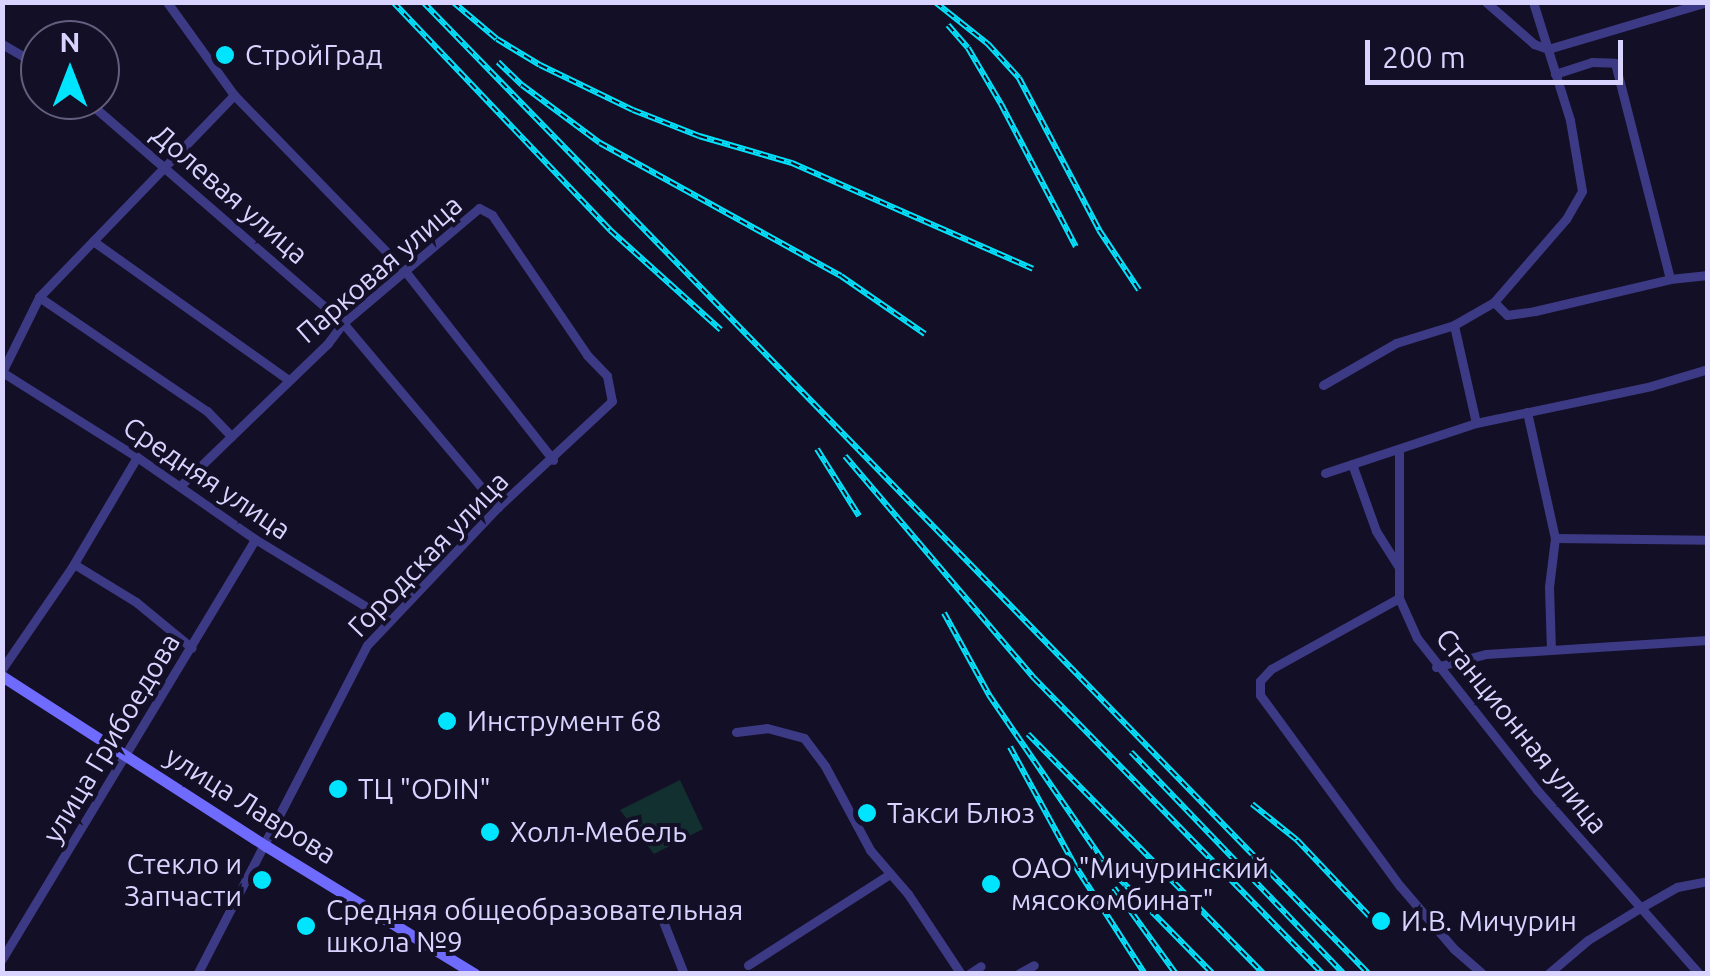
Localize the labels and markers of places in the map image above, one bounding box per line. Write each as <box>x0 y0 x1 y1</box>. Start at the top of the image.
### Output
place label: СтройГрад <box>245 38 382 72</box>
marker: СтройГрад <box>214 44 236 66</box>
place label: Инструмент 68 <box>467 704 662 738</box>
marker: Инструмент 68 <box>436 710 458 732</box>
place label: ТЦ "ODIN" <box>358 772 490 806</box>
marker: ТЦ "ODIN" <box>327 778 349 800</box>
place label: Такси Блюз <box>887 796 1035 830</box>
marker: Такси Блюз <box>856 802 878 824</box>
place label: Холл-Мебель <box>510 815 687 849</box>
marker: Холл-Мебель <box>479 821 501 843</box>
place label: Стекло и Запчасти <box>124 847 242 913</box>
place label: ОАО "Мичуринский мясокомбинат" <box>1011 851 1269 917</box>
marker: Стекло и Запчасти <box>251 869 273 891</box>
marker: ОАО "Мичуринский мясокомбинат" <box>980 873 1002 895</box>
place label: Средняя общеобразовательная школа №9 <box>326 893 743 959</box>
place label: И.В. Мичурин <box>1401 904 1577 938</box>
marker: И.В. Мичурин <box>1370 910 1392 932</box>
marker: Средняя общеобразовательная школа №9 <box>295 915 317 937</box>

